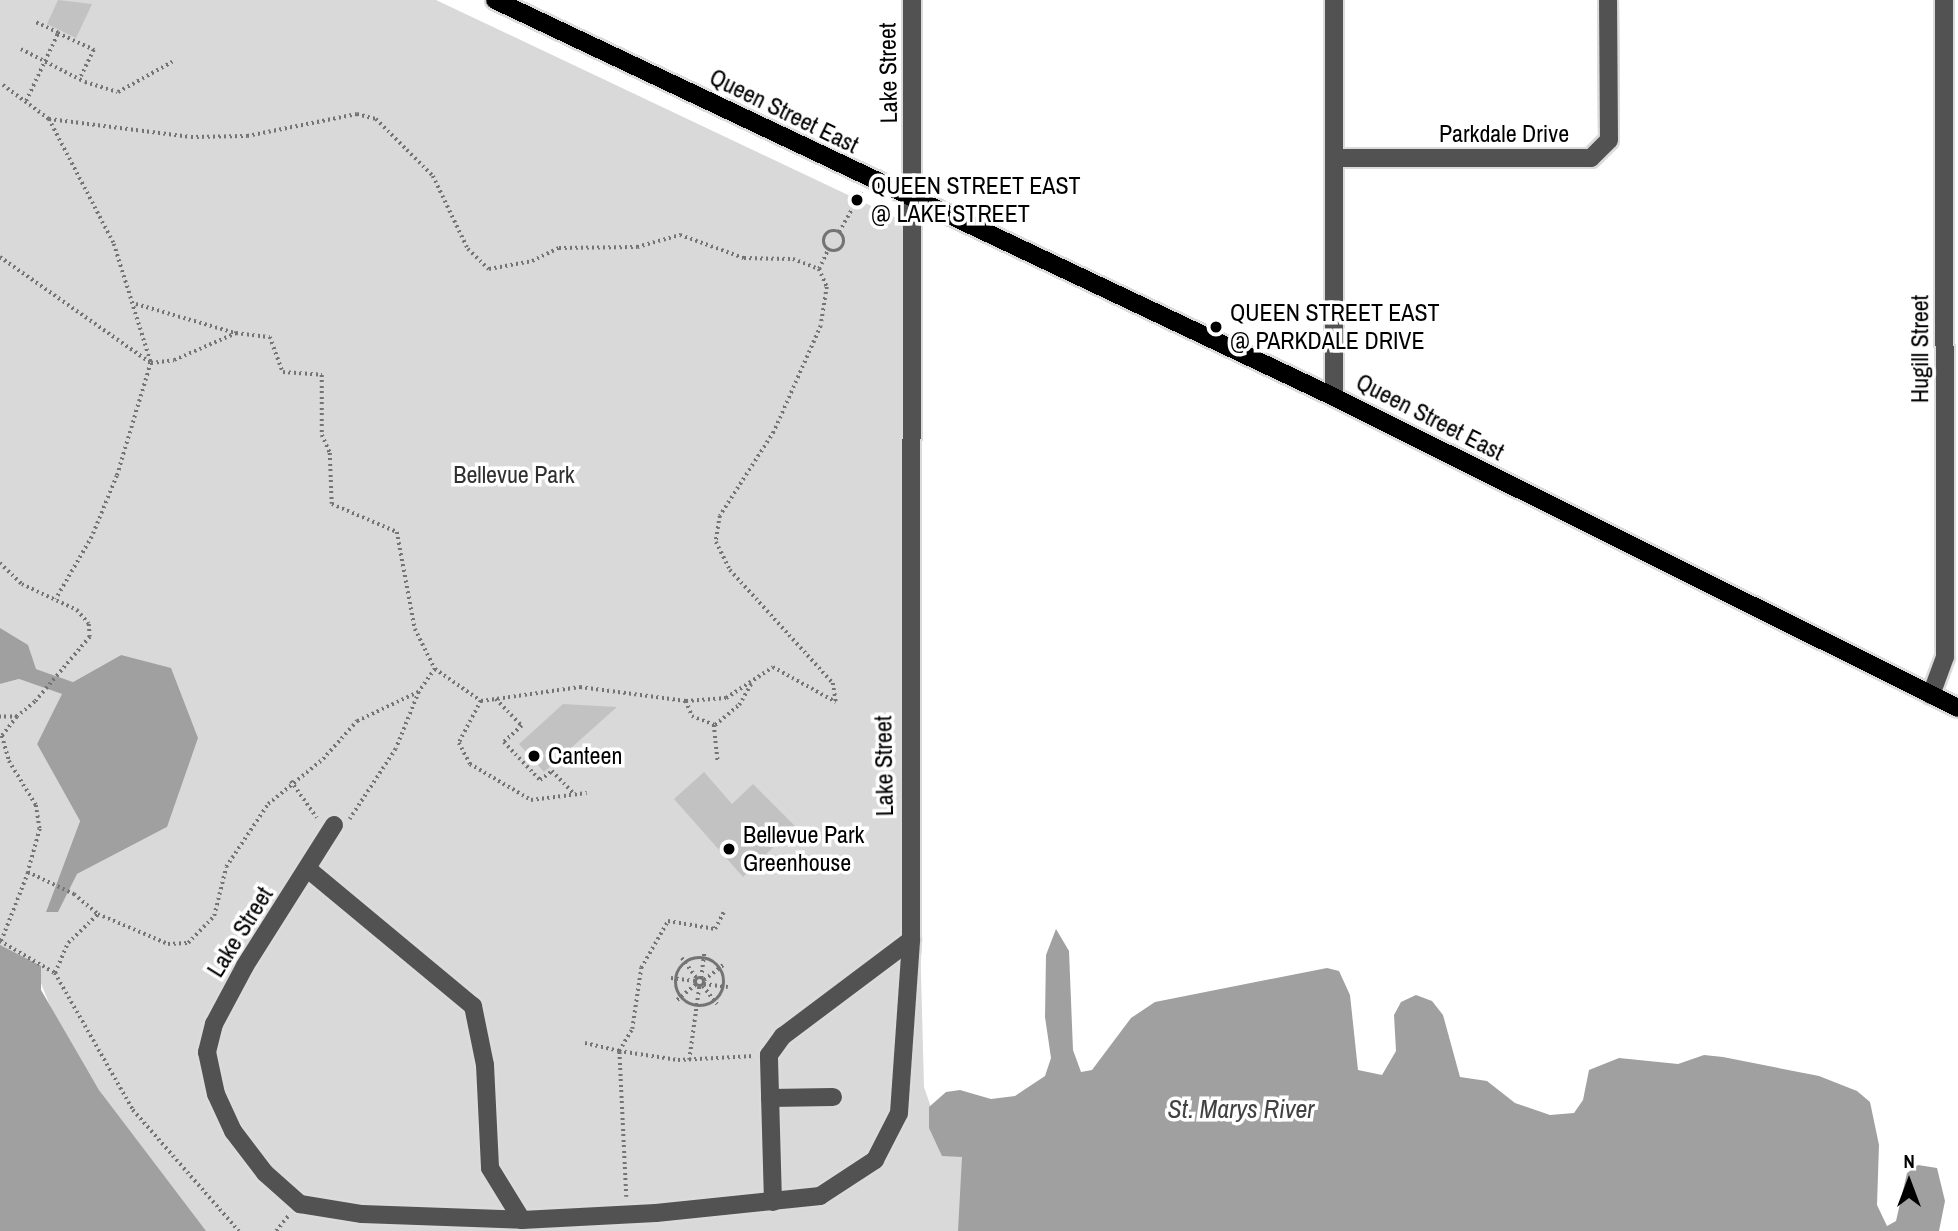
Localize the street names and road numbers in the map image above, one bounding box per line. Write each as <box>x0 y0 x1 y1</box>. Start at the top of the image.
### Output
street label: Lake Street <box>873 22 903 124</box>
street label: Queen Street East <box>705 63 863 159</box>
street label: Parkdale Drive <box>1439 120 1569 148</box>
street label: Hugill Street <box>1906 295 1934 403</box>
street label: Queen Street East <box>1351 367 1509 467</box>
street label: Lake Street <box>869 715 899 817</box>
street label: Lake Street <box>201 882 279 982</box>

